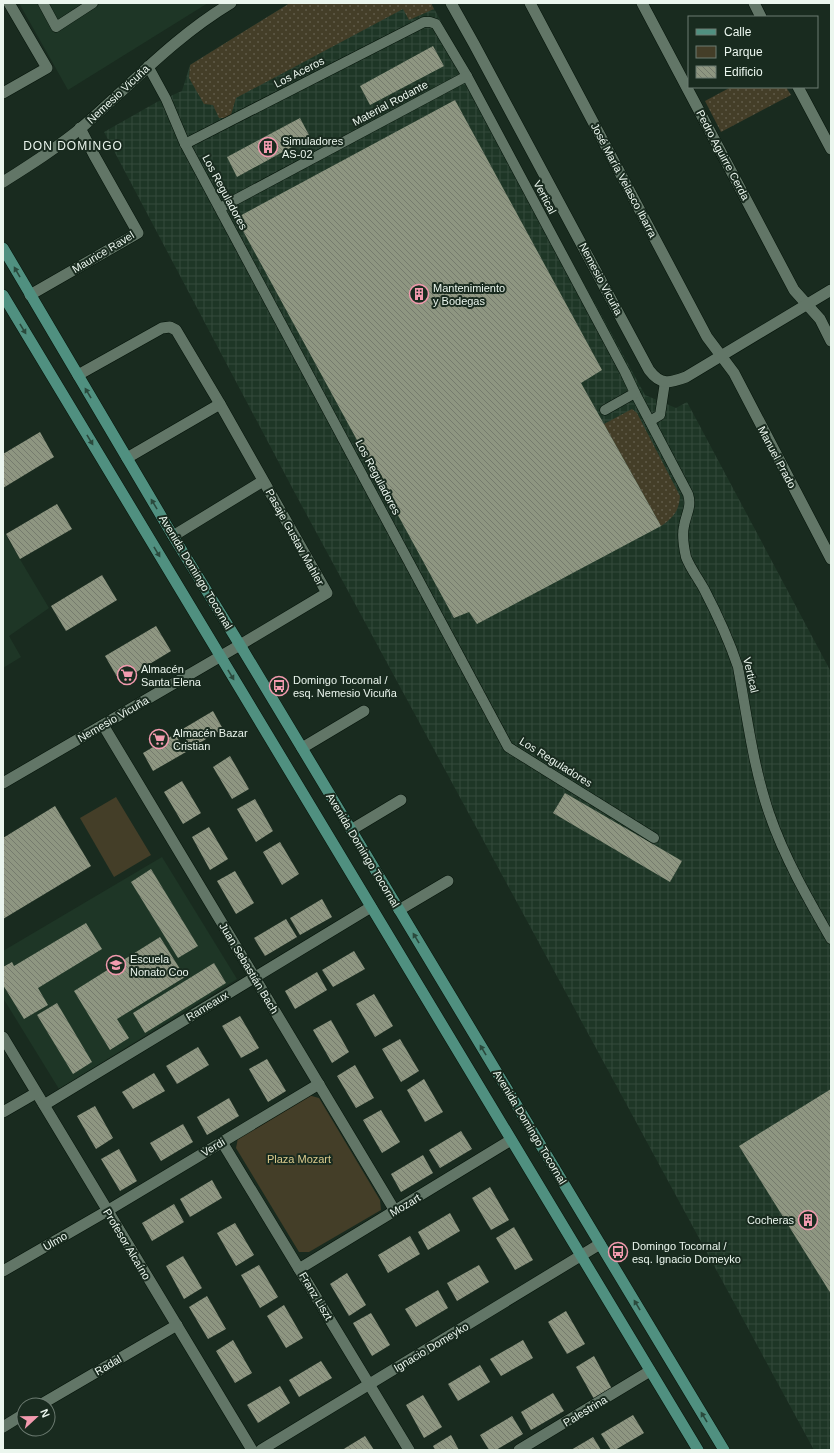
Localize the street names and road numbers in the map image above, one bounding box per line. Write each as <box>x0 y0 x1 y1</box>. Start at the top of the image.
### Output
street label: Los Aceros <box>272 54 326 90</box>
street label: Nemesio Vicuña <box>85 62 152 126</box>
street label: Material Rodante <box>350 78 430 128</box>
street label: Pedro Aguirre Cerda <box>694 108 752 203</box>
street label: José María Velasco Ibarra <box>589 121 660 240</box>
street label: Los Reguladores <box>200 152 250 232</box>
street label: Vertical <box>531 178 559 216</box>
street label: Maurice Ravel <box>70 229 136 275</box>
street label: Nemesio Vicuña <box>577 241 625 318</box>
street label: Manuel Prado <box>756 424 798 490</box>
street label: Los Reguladores <box>353 437 403 517</box>
street label: Pasaje Gustav Mahler <box>264 487 327 588</box>
street label: Avenida Domingo Tocornal <box>157 513 235 631</box>
street label: Vertical <box>741 656 761 694</box>
street label: Nemesio Vicuña <box>75 693 151 744</box>
street label: Los Reguladores <box>518 735 595 789</box>
street label: Avenida Domingo Tocornal <box>324 791 402 909</box>
street label: Juan Sebastián Bach <box>217 920 281 1016</box>
street label: Rameaux <box>184 988 231 1023</box>
street label: Avenida Domingo Tocornal <box>491 1068 569 1186</box>
street label: Verdi <box>199 1135 227 1159</box>
street label: Mozart <box>387 1191 423 1219</box>
street label: Profesor Alcaíno <box>101 1206 153 1282</box>
street label: Ulmo <box>41 1229 69 1253</box>
street label: Franz Liszt <box>297 1270 335 1322</box>
street label: Ignacio Domeyko <box>391 1320 471 1374</box>
street label: Radal <box>93 1353 123 1377</box>
street label: Palestrina <box>561 1393 610 1429</box>

